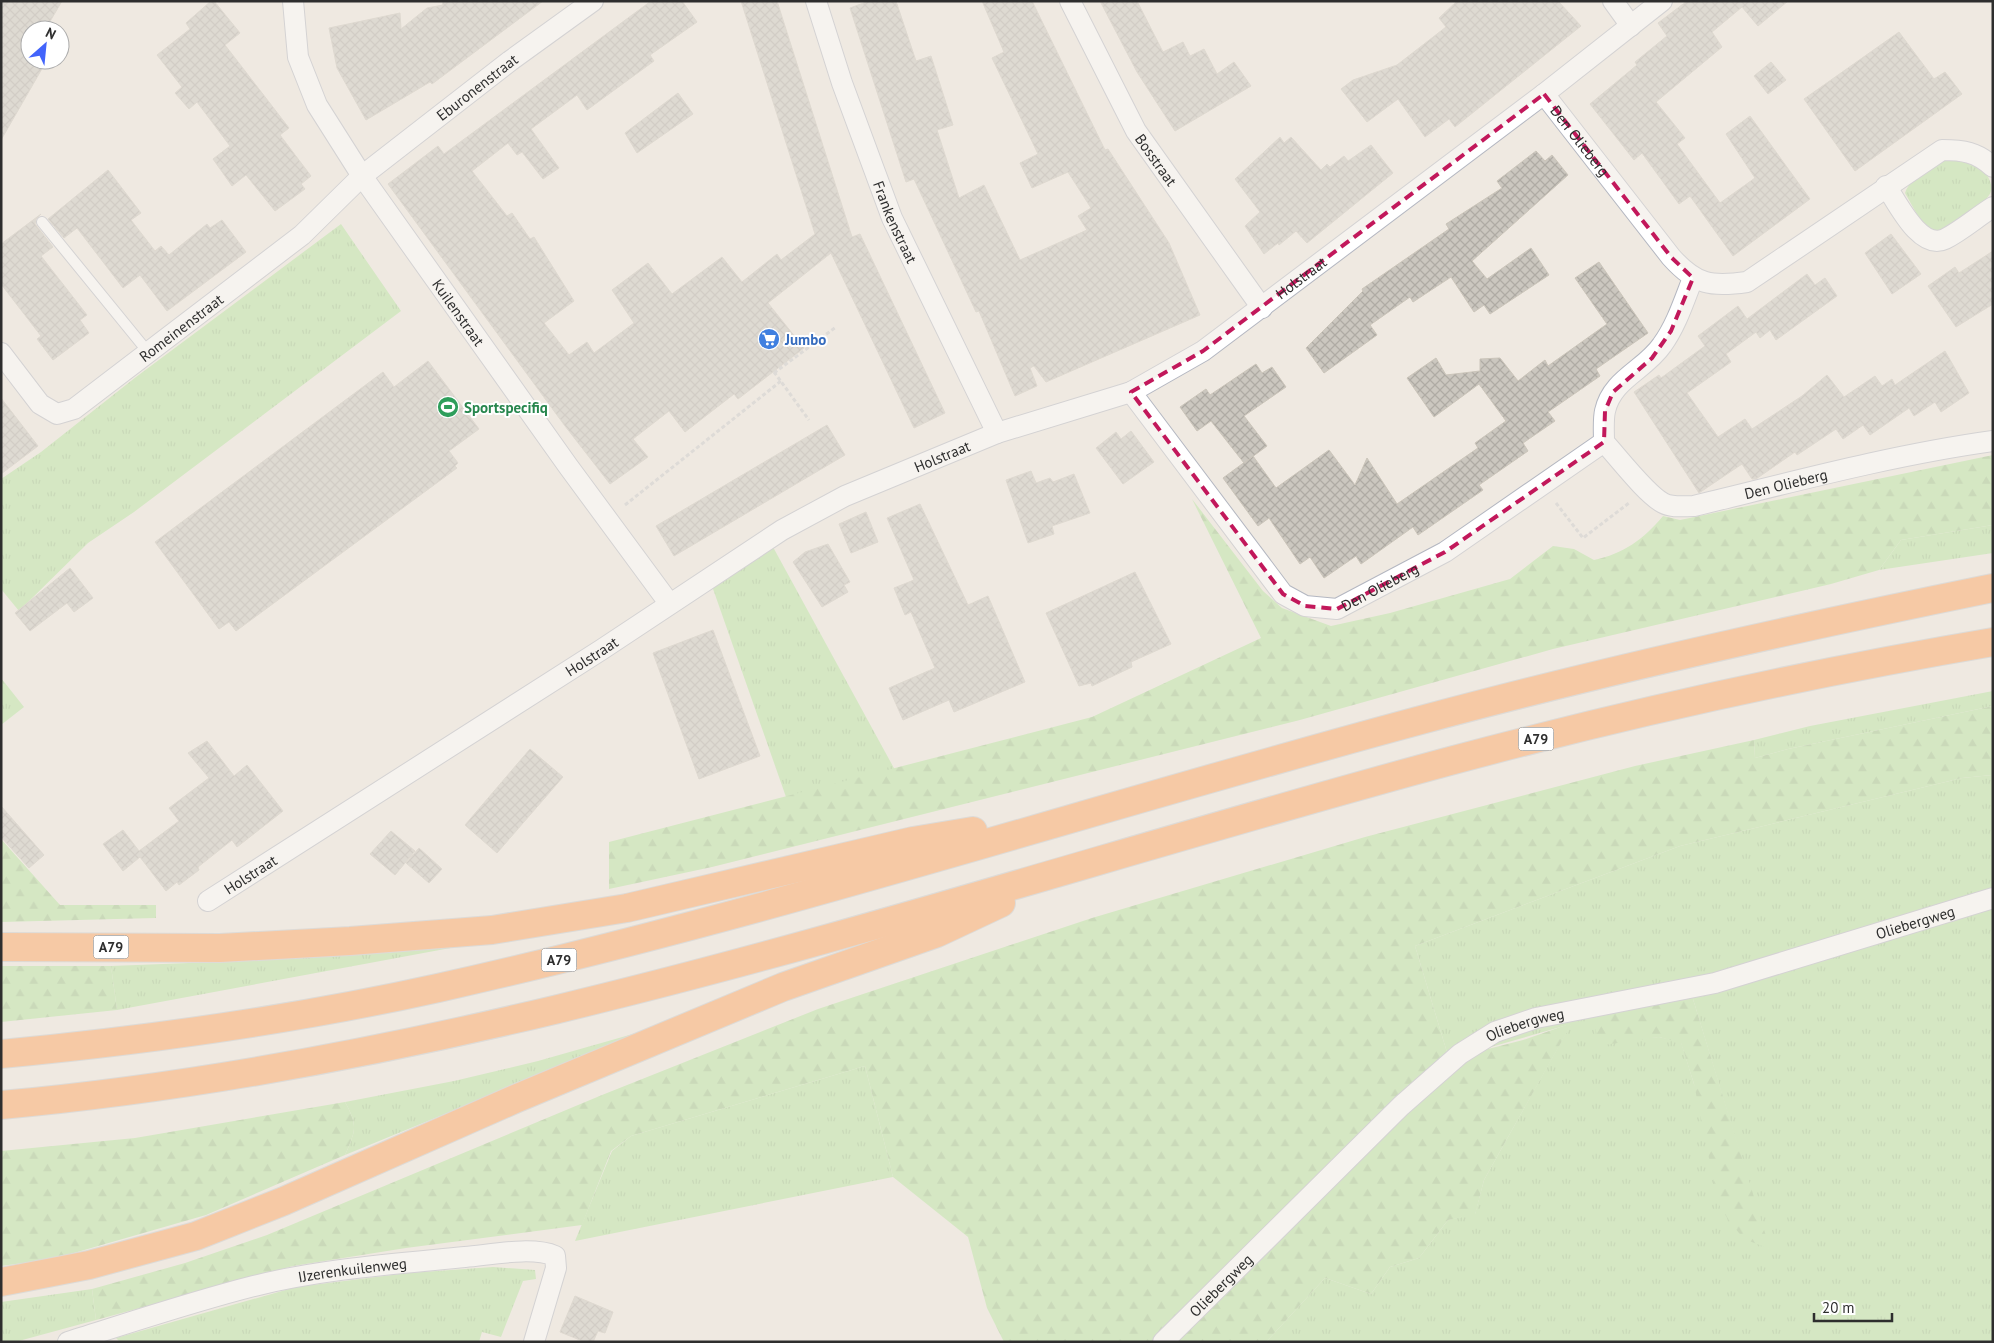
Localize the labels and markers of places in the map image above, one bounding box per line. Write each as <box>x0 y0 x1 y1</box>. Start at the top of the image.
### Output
supermarket icon: Jumbo <box>757 327 781 351</box>
place label: Jumbo <box>784 330 826 349</box>
sports icon: Sportspecifiq <box>436 395 460 419</box>
place label: Sportspecifiq <box>464 398 548 417</box>

